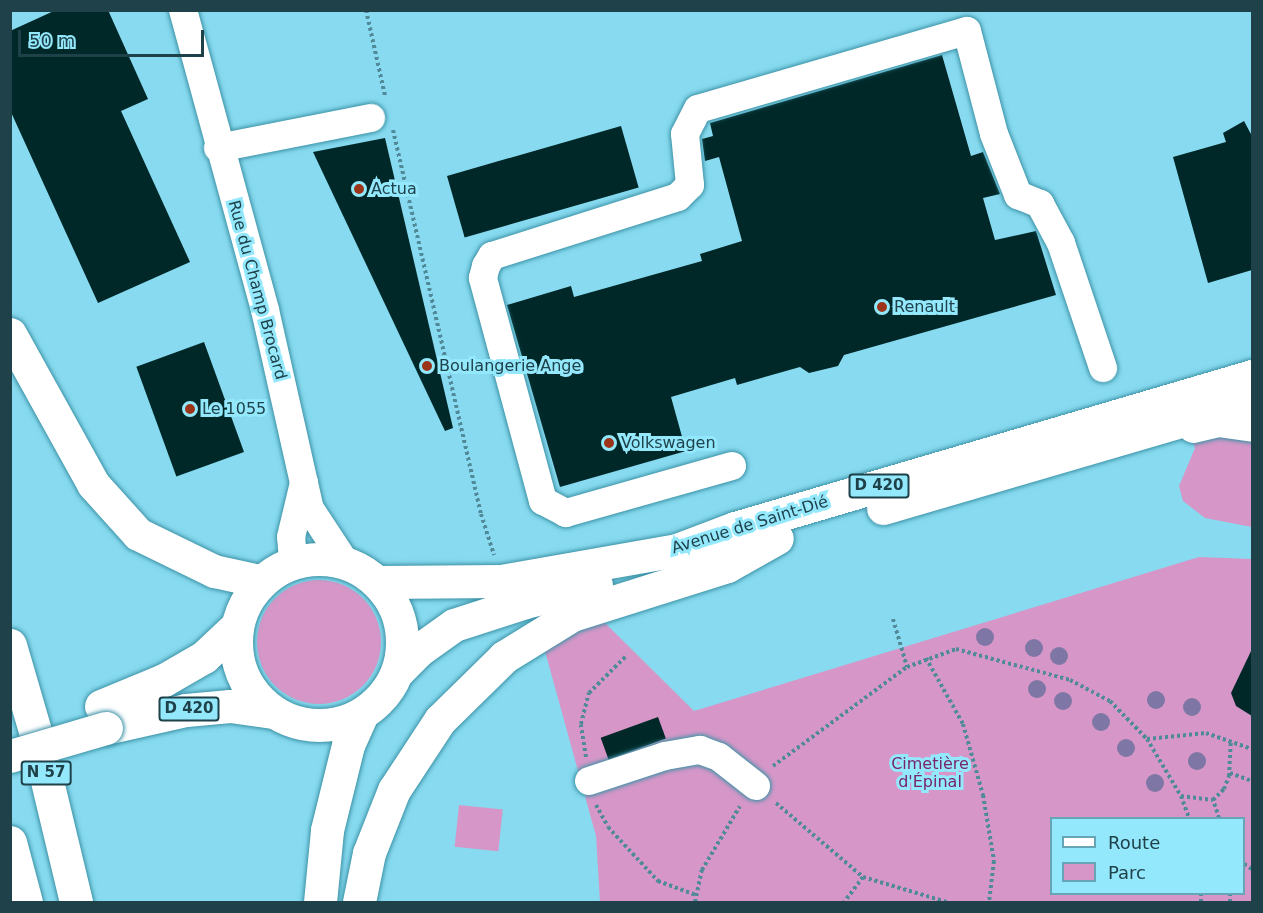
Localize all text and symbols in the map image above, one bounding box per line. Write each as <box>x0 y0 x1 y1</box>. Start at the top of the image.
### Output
scale bar <box>21 18 207 56</box>
text: 50 m <box>29 30 75 51</box>
place label: Actua <box>371 179 417 199</box>
marker: Actua <box>352 182 366 196</box>
street label: Rue du Champ Brocard <box>224 198 290 382</box>
place label: Renault <box>894 297 955 317</box>
marker: Renault <box>875 300 889 314</box>
place label: Boulangerie Ange <box>439 356 581 376</box>
marker: Boulangerie Ange <box>420 359 434 373</box>
place label: Le 1055 <box>202 399 266 419</box>
marker: Le 1055 <box>183 402 197 416</box>
place label: Volkswagen <box>621 433 716 453</box>
marker: Volkswagen <box>602 436 616 450</box>
road number: D 420 <box>848 474 910 498</box>
street label: Avenue de Saint-Dié <box>669 492 831 558</box>
road number: D 420 <box>158 697 220 721</box>
park label: Cimetière d'Épinal <box>891 754 969 792</box>
road number: N 57 <box>20 761 72 785</box>
legend <box>1050 817 1245 895</box>
text: Route <box>1108 832 1160 853</box>
text: Parc <box>1108 862 1146 883</box>

